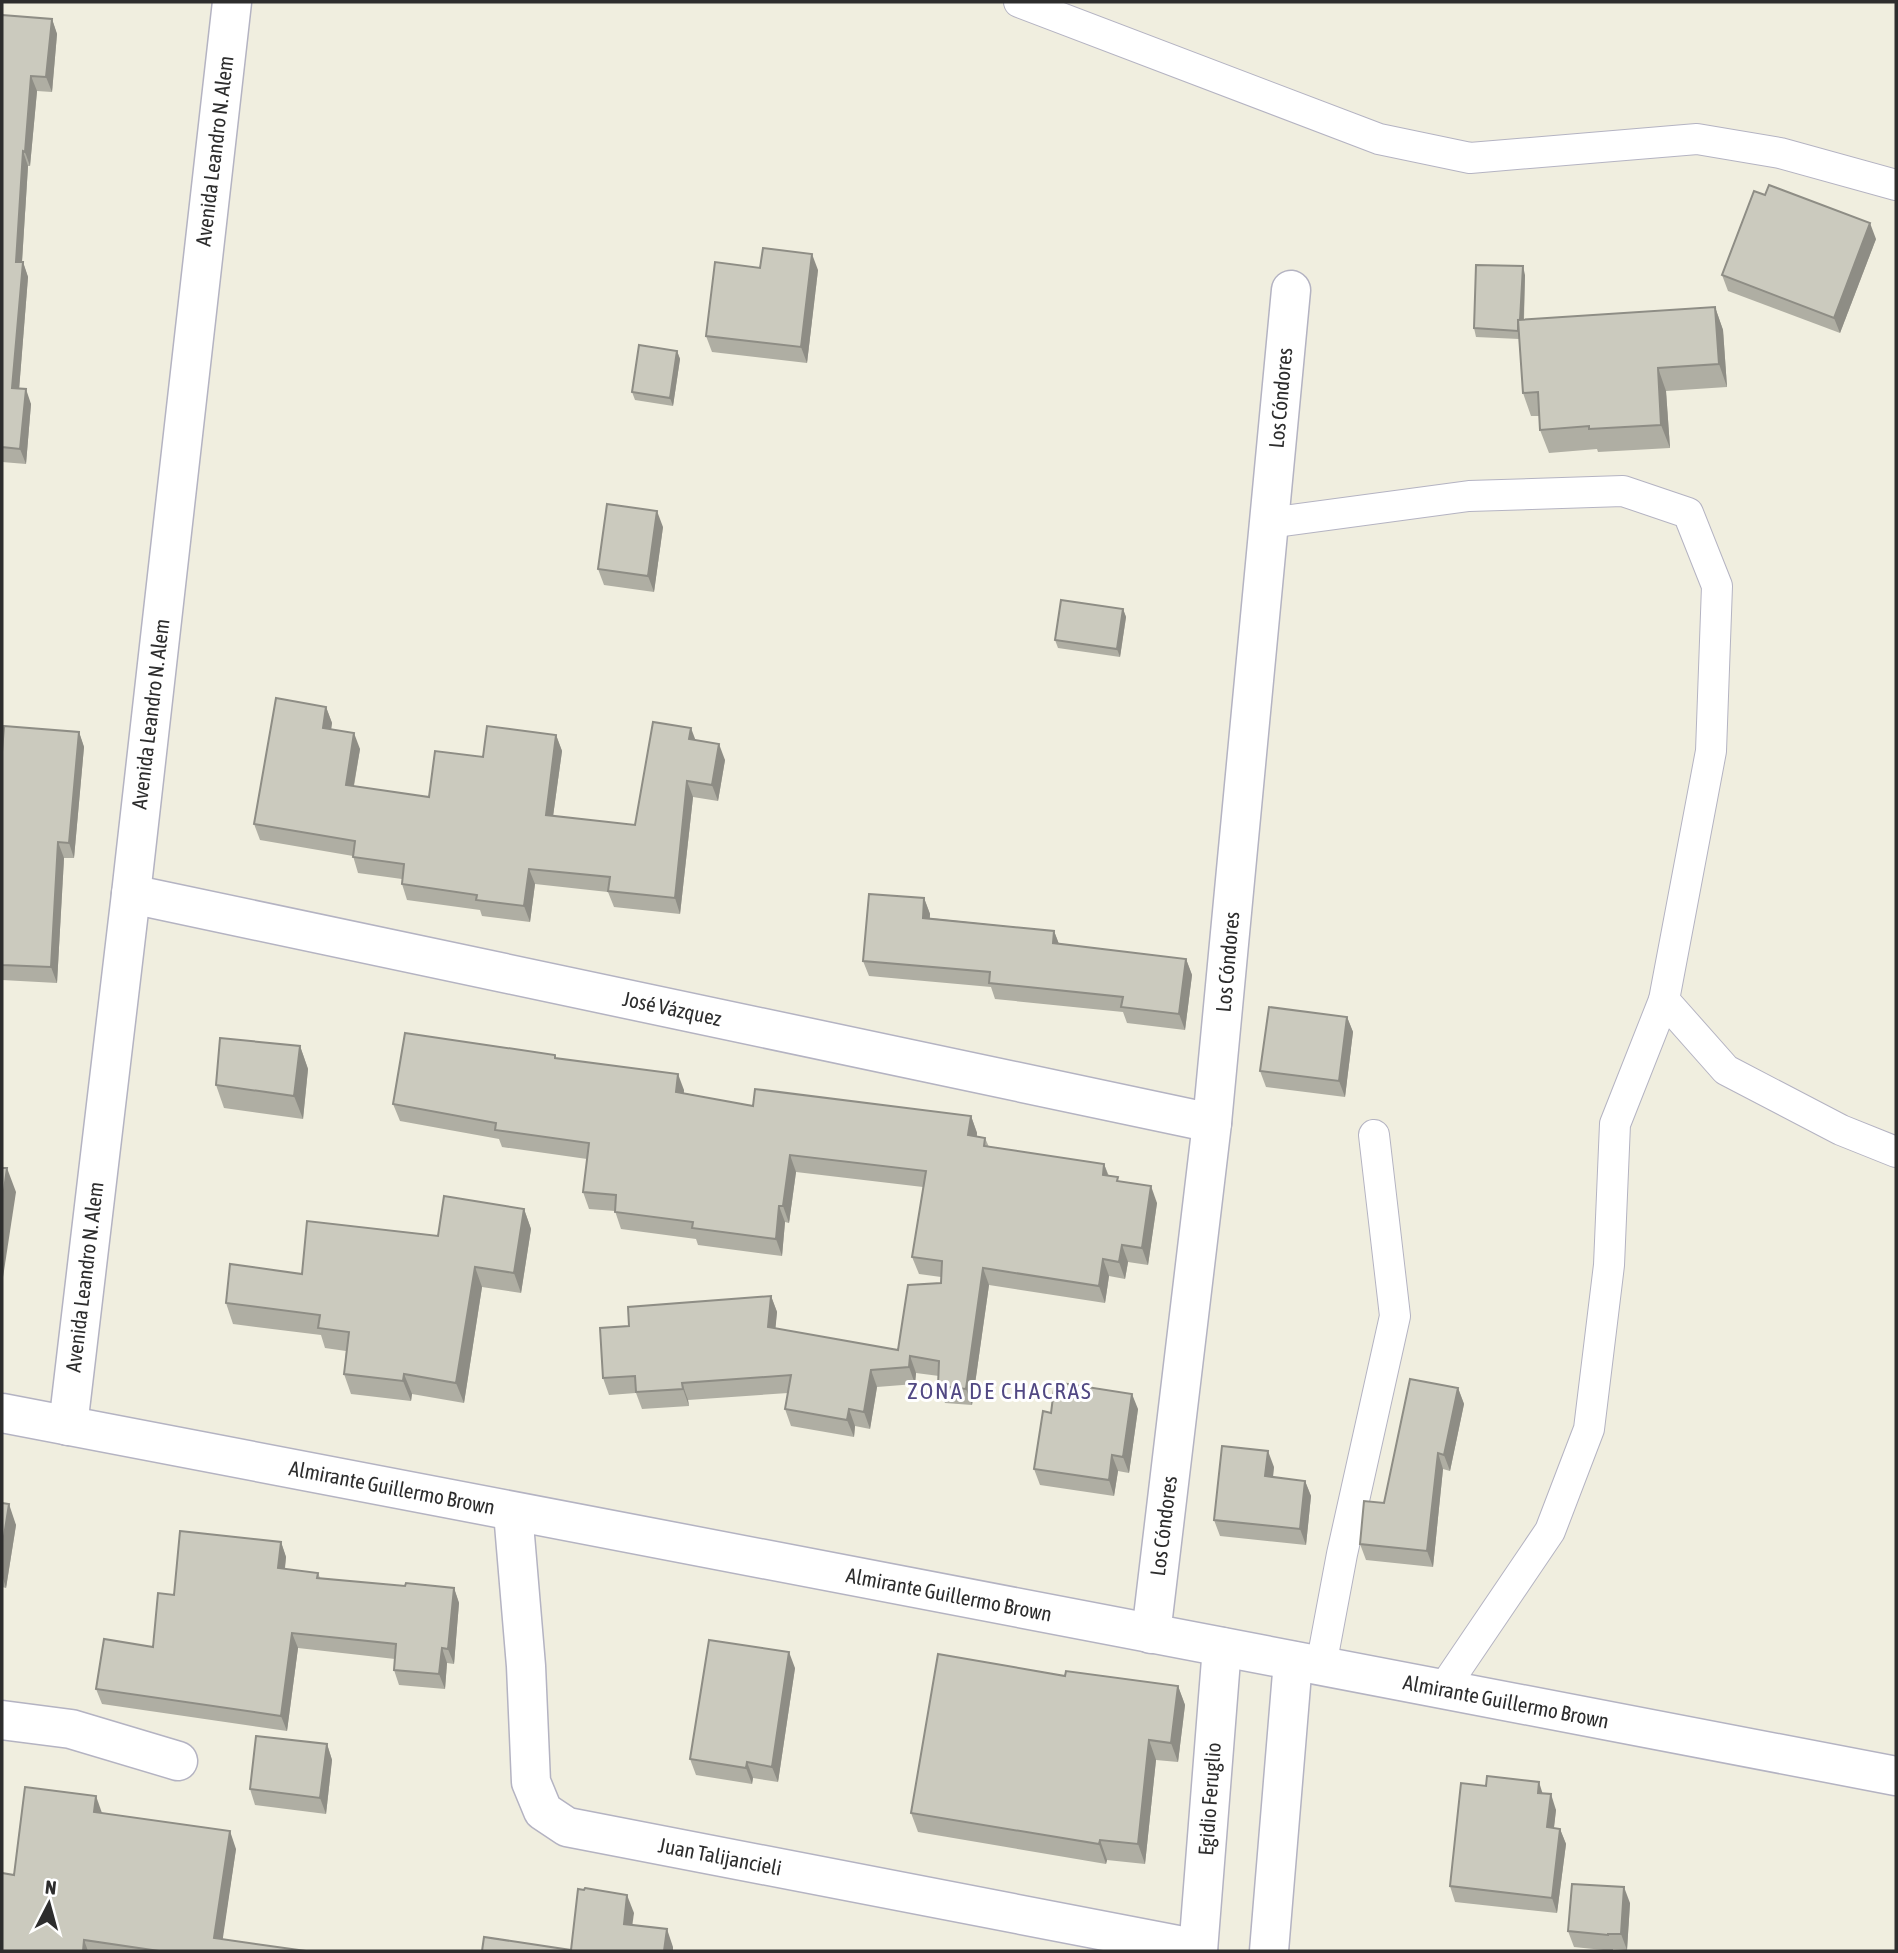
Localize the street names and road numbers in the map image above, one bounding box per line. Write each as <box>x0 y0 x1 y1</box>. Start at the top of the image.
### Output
street label: Avenida Leandro N. Alem <box>190 54 238 247</box>
street label: Los Cóndores <box>1264 347 1296 449</box>
street label: Avenida Leandro N. Alem <box>126 617 174 810</box>
street label: Los Cóndores <box>1211 911 1243 1013</box>
street label: José Vázquez <box>621 986 724 1030</box>
street label: Avenida Leandro N. Alem <box>60 1180 108 1373</box>
street label: Almirante Guillermo Brown <box>287 1455 497 1519</box>
street label: Los Cóndores <box>1145 1474 1181 1577</box>
street label: Almirante Guillermo Brown <box>844 1562 1054 1626</box>
street label: Almirante Guillermo Brown <box>1401 1669 1611 1733</box>
street label: Egidio Feruglio <box>1193 1741 1225 1856</box>
street label: Juan Talijancieli <box>657 1832 784 1880</box>

